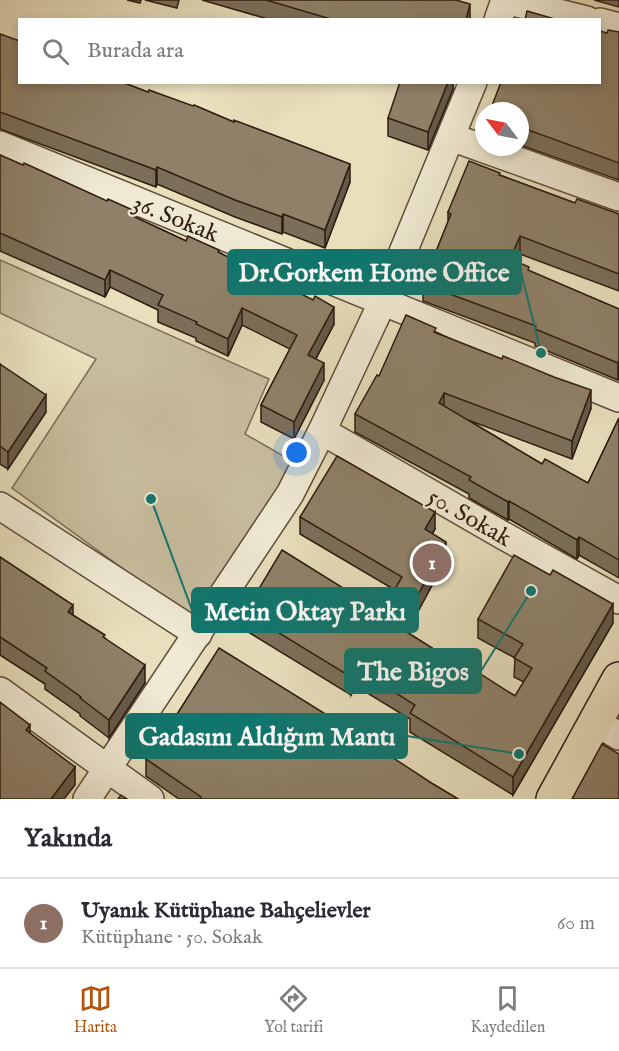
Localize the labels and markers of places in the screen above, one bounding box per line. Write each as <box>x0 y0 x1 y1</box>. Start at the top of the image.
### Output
callout: Dr.Gorkem Home Office <box>228 250 521 294</box>
pin: 1 <box>412 540 452 586</box>
callout: Metin Oktay Parkı <box>192 588 418 632</box>
callout: The Bigos <box>345 649 481 693</box>
callout: Gadasını Aldığım Mantı <box>126 714 407 758</box>

